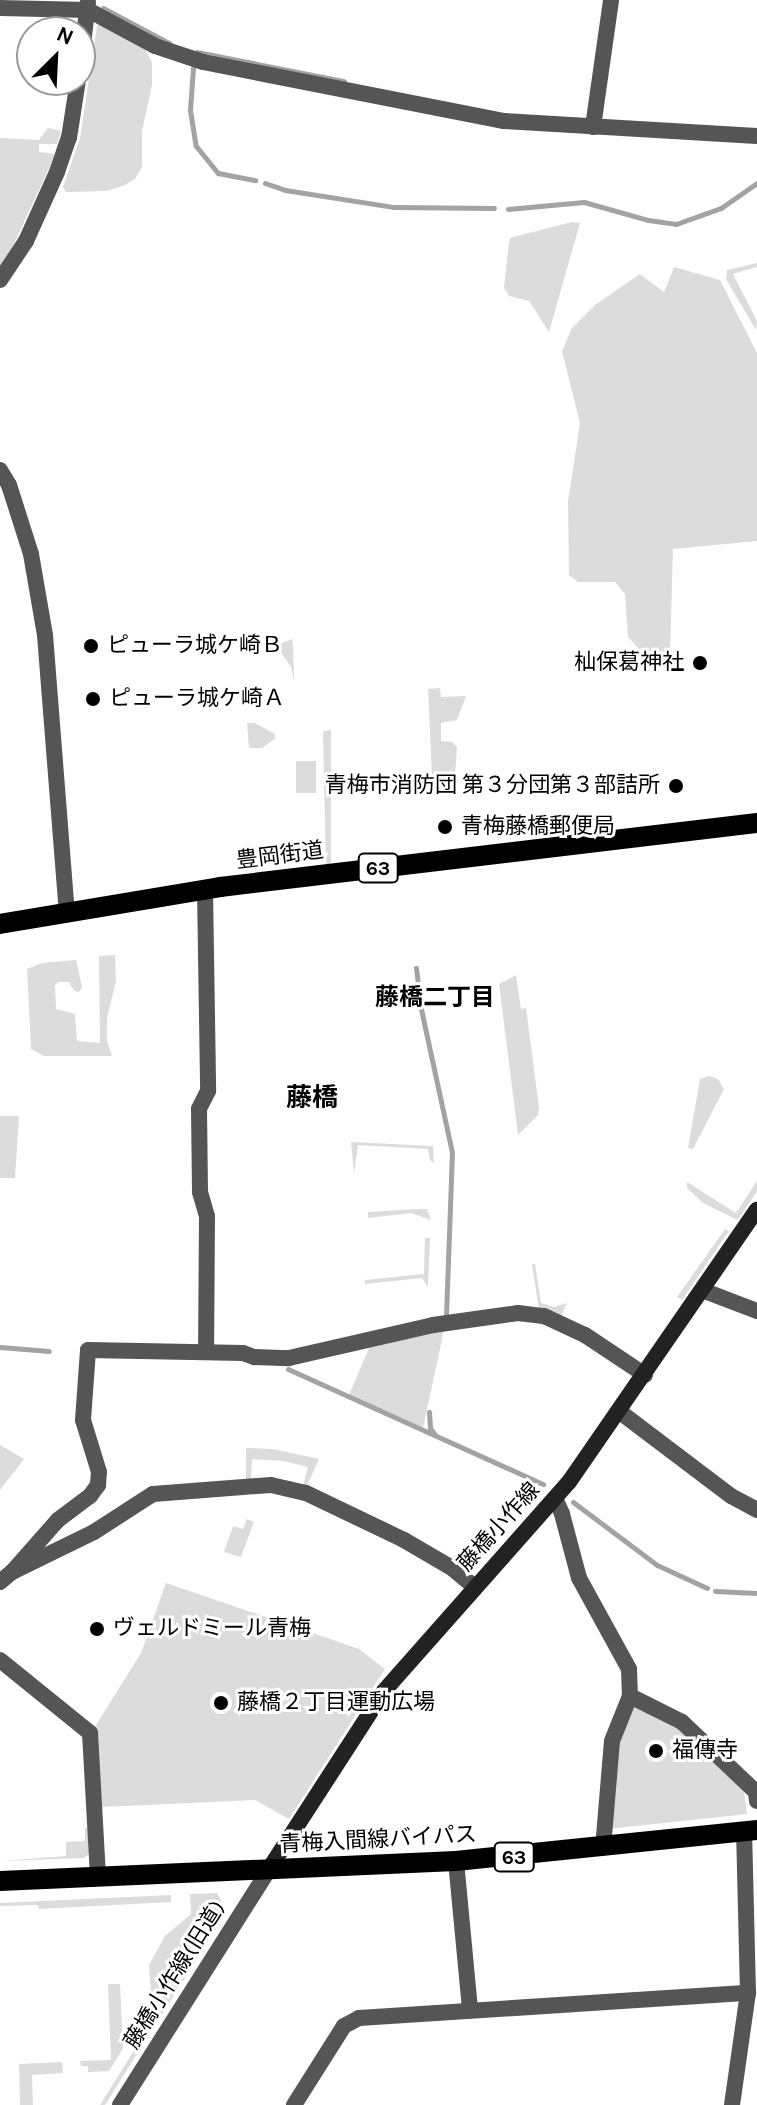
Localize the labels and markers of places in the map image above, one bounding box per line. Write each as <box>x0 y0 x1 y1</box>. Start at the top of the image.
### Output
place label: ピューラ城ケ崎Ｂ <box>107 633 283 659</box>
marker: ピューラ城ケ崎Ｂ <box>82 637 100 655</box>
place label: 杣保葛神社 <box>574 650 684 676</box>
marker: 杣保葛神社 <box>691 654 709 672</box>
place label: ピューラ城ケ崎Ａ <box>109 686 285 712</box>
marker: ピューラ城ケ崎Ａ <box>84 690 102 708</box>
place label: 青梅市消防団 第３分団第３部詰所 <box>325 773 660 799</box>
marker: 青梅市消防団 第３分団第３部詰所 <box>667 777 685 795</box>
place label: 青梅藤橋郵便局 <box>461 814 615 840</box>
marker: 青梅藤橋郵便局 <box>436 818 454 836</box>
place label: ヴェルドミール青梅 <box>113 1616 311 1642</box>
marker: ヴェルドミール青梅 <box>88 1620 106 1638</box>
place label: 藤橋２丁目運動広場 <box>237 1690 435 1716</box>
marker: 藤橋２丁目運動広場 <box>212 1694 230 1712</box>
place label: 福傳寺 <box>672 1738 738 1764</box>
marker: 福傳寺 <box>647 1742 665 1760</box>

